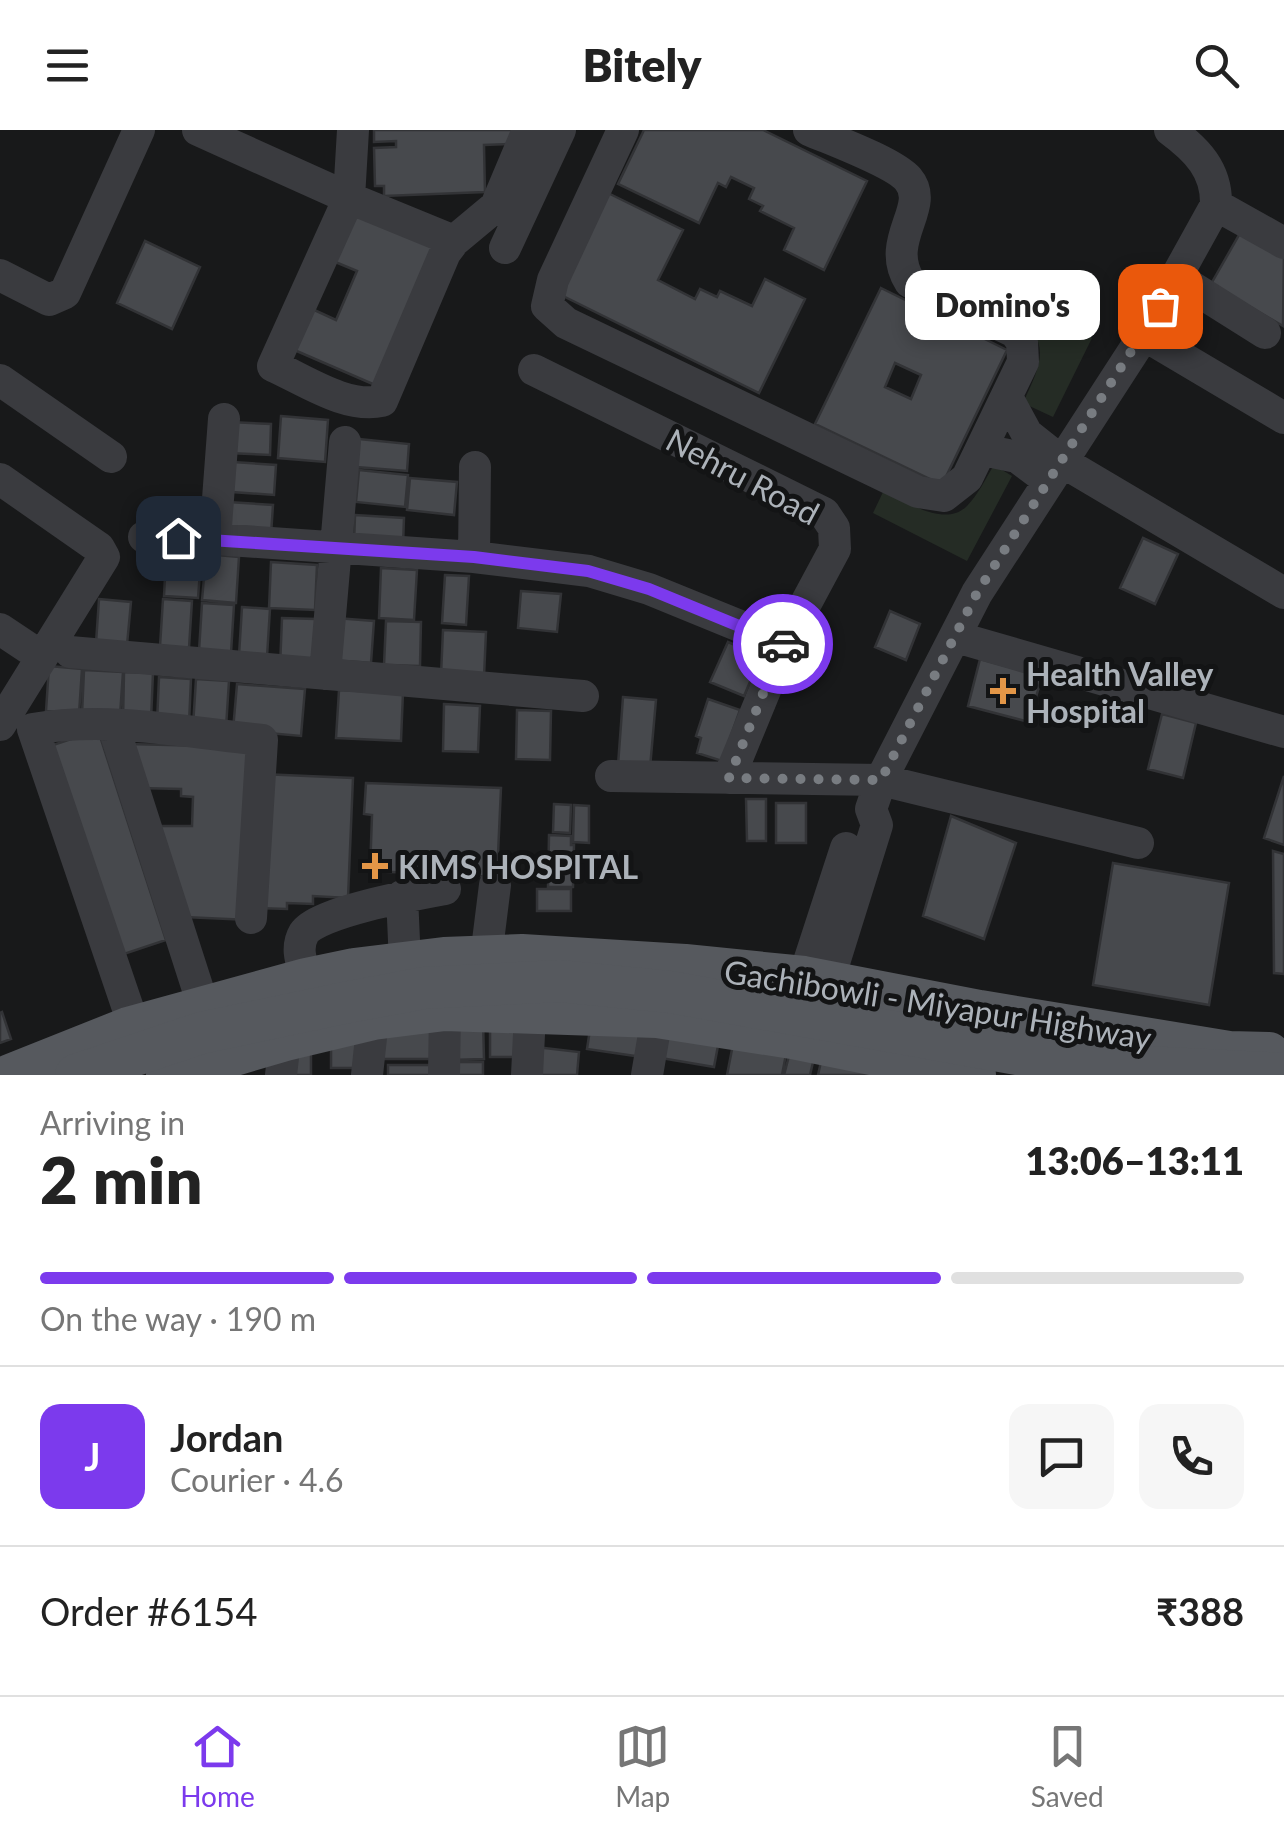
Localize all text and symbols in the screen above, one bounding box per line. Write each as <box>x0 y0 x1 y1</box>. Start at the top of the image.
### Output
icon: menu <box>40 38 95 93</box>
text: Bitely <box>582 38 702 92</box>
icon: search <box>1189 38 1244 93</box>
pin <box>1118 264 1203 349</box>
callout: Domino's <box>905 271 1100 341</box>
icon: bag <box>1133 279 1188 334</box>
text: Domino's <box>935 285 1070 324</box>
street label: Nehru Road <box>660 419 826 533</box>
pin <box>136 496 221 581</box>
icon: home <box>151 511 206 566</box>
courier <box>733 594 833 694</box>
icon: car <box>756 617 811 672</box>
place label: Health Valley Hospital <box>1026 654 1214 730</box>
marker: Health Valley Hospital <box>990 678 1016 704</box>
place label: KIMS HOSPITAL <box>398 847 639 886</box>
marker: KIMS HOSPITAL <box>362 853 388 879</box>
street label: Gachibowli - Miyapur Highway <box>722 951 1155 1057</box>
text: Arriving in <box>40 1103 185 1142</box>
text: 13:06–13:11 <box>1025 1137 1244 1183</box>
text: 2 min <box>40 1140 202 1218</box>
text: On the way · 190 m <box>40 1299 316 1338</box>
button: chat <box>1009 1404 1114 1509</box>
button: phone <box>1139 1404 1244 1509</box>
text: Jordan <box>170 1414 283 1460</box>
text: J <box>84 1433 101 1479</box>
text: Courier · 4.6 <box>170 1460 344 1499</box>
text: Order #6154 <box>40 1588 257 1634</box>
text: ₹388 <box>1156 1588 1244 1634</box>
tab: Home <box>180 1719 255 1813</box>
tab: Map <box>615 1719 670 1813</box>
tab: Saved <box>1031 1719 1104 1813</box>

